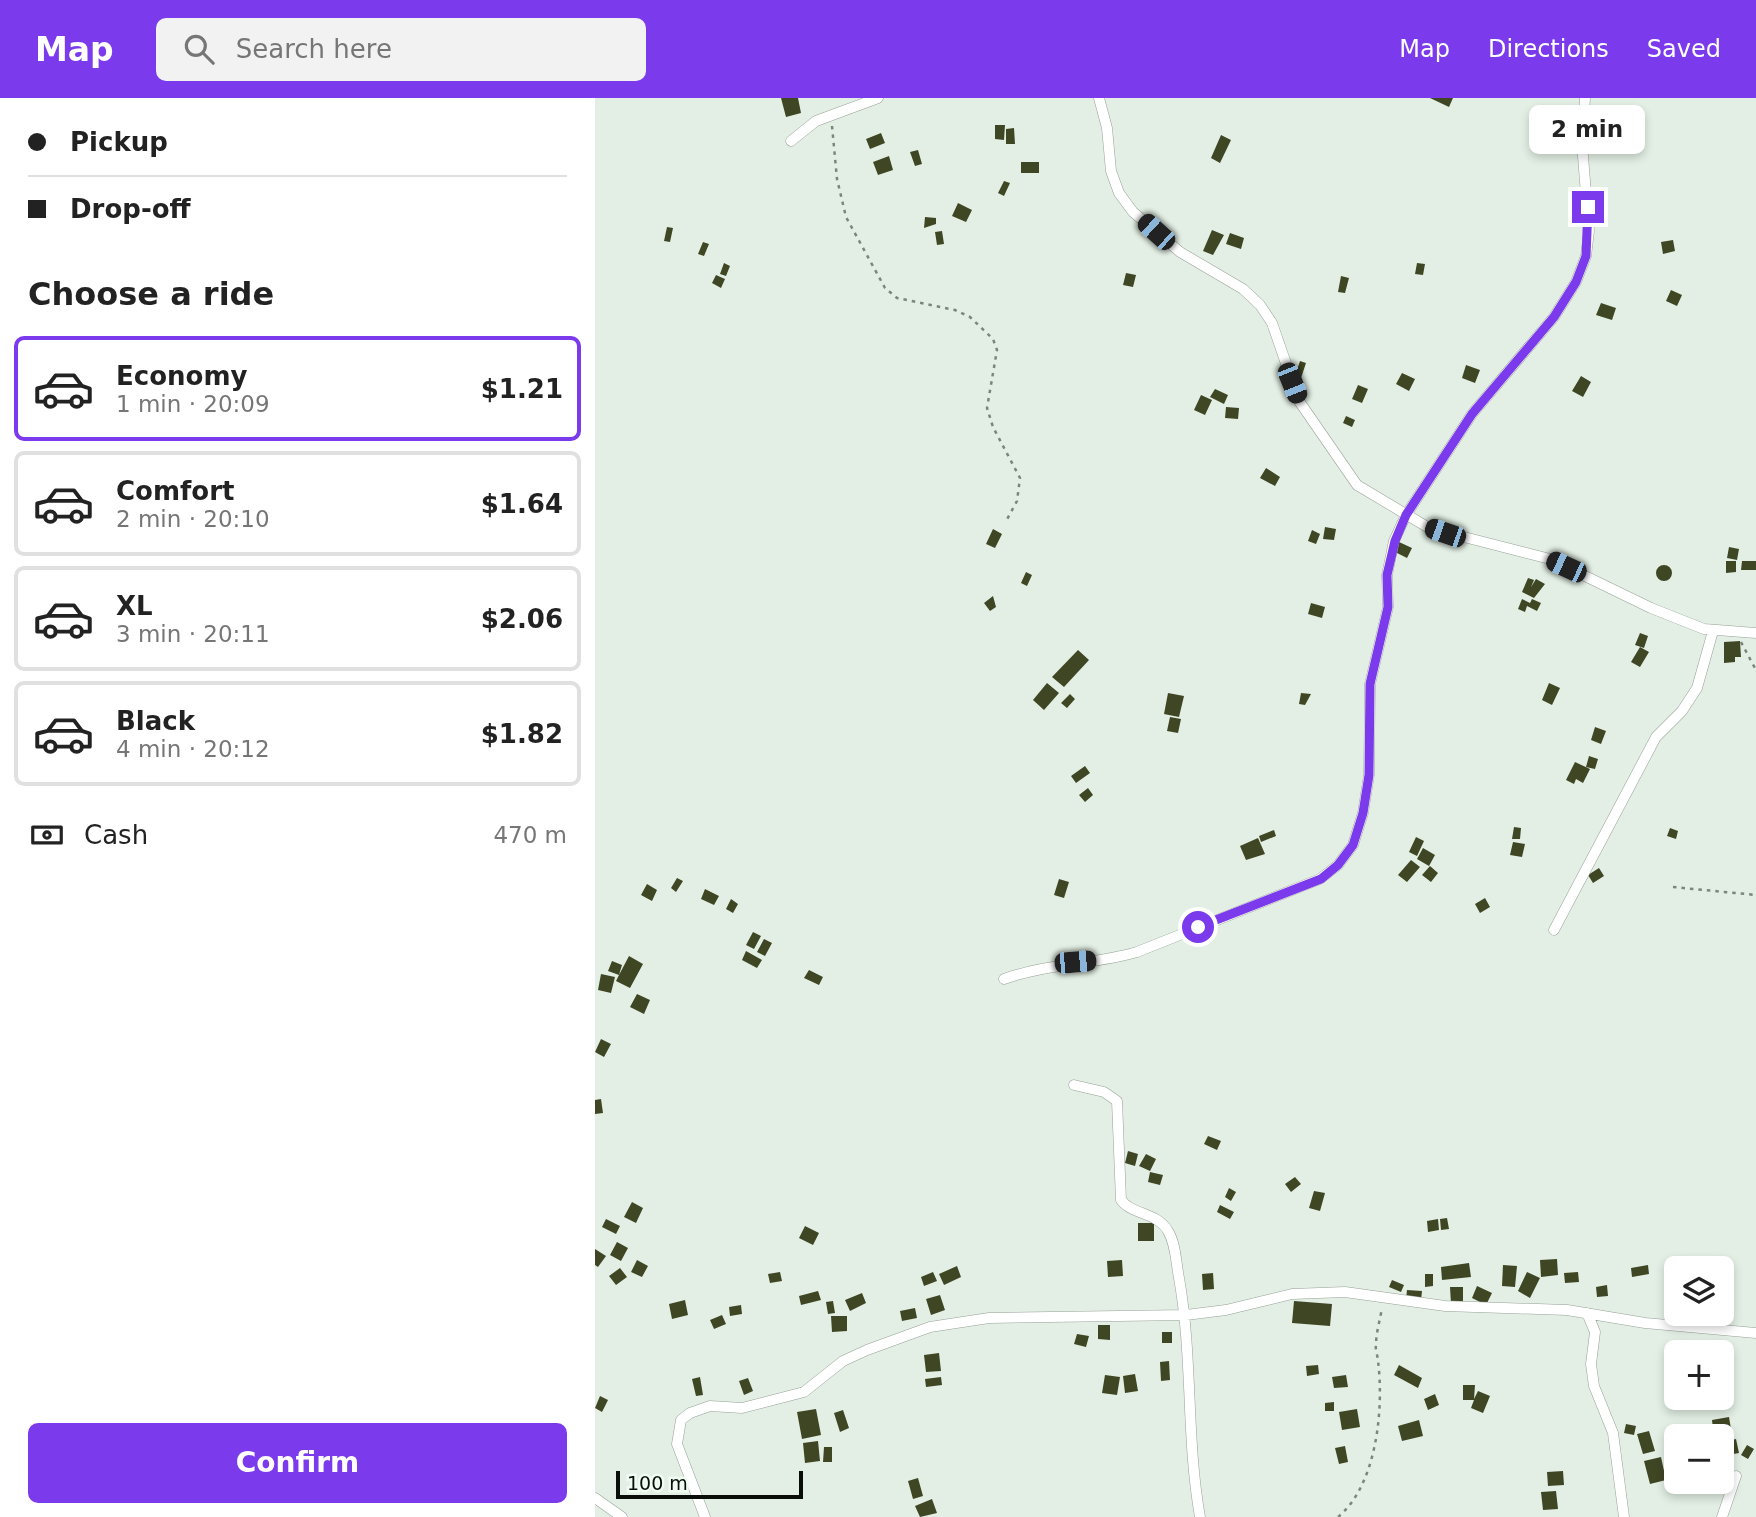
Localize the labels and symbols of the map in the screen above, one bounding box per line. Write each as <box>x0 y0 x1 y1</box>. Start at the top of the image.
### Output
callout: 2 min <box>1530 105 1646 154</box>
route end <box>1572 191 1604 223</box>
car <box>1134 210 1179 254</box>
car <box>1275 360 1310 406</box>
car <box>1422 516 1469 550</box>
car <box>1543 549 1590 585</box>
route start <box>1182 911 1214 943</box>
car <box>1054 950 1097 974</box>
scale bar <box>616 1468 803 1500</box>

